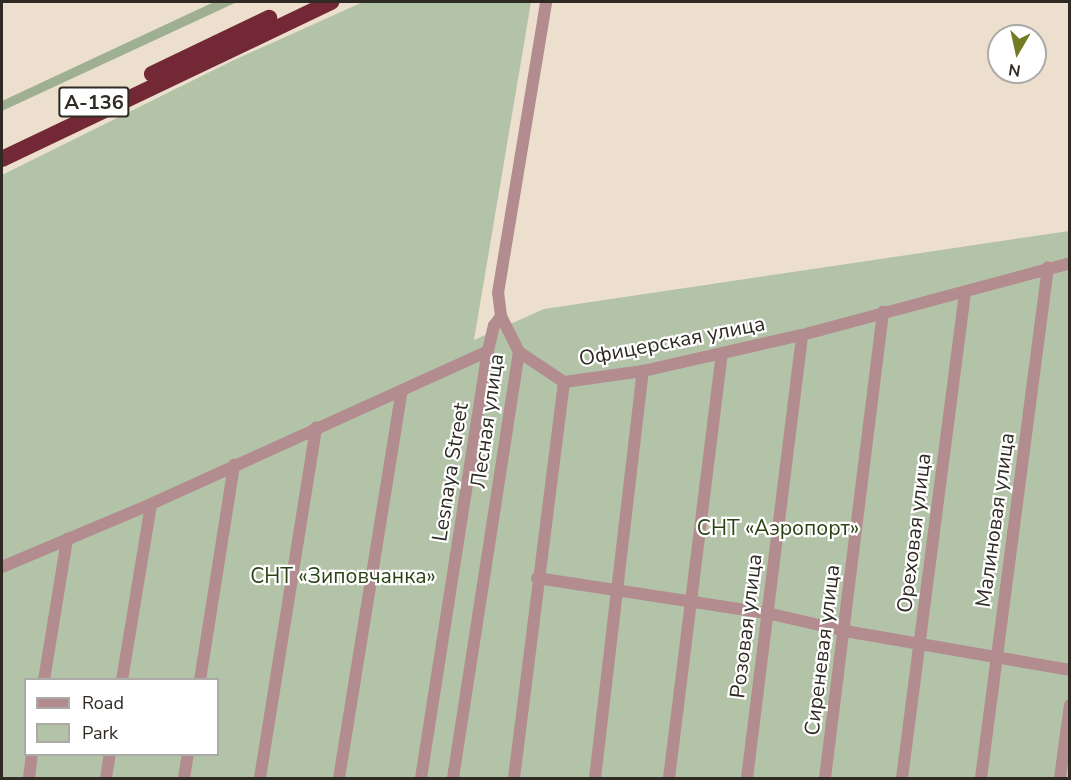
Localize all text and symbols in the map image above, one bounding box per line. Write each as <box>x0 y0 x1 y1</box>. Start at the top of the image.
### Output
north arrow <box>987 24 1047 84</box>
text: N <box>1007 58 1022 82</box>
road number: А-136 <box>58 85 130 119</box>
street label: Офицерская улица <box>577 311 767 371</box>
street label: Лесная улица <box>465 352 509 490</box>
street label: Lesnaya Street <box>427 401 473 543</box>
street label: Малиновая улица <box>970 431 1020 609</box>
street label: Ореховая улица <box>892 452 936 614</box>
park label: СНТ «Аэропорт» <box>697 515 859 541</box>
street label: Розовая улица <box>725 552 767 700</box>
park label: СНТ «Зиповчанка» <box>250 563 436 589</box>
street label: Сиреневая улица <box>799 563 845 737</box>
legend <box>24 678 219 756</box>
text: Road <box>82 691 124 715</box>
text: Park <box>82 721 118 745</box>

